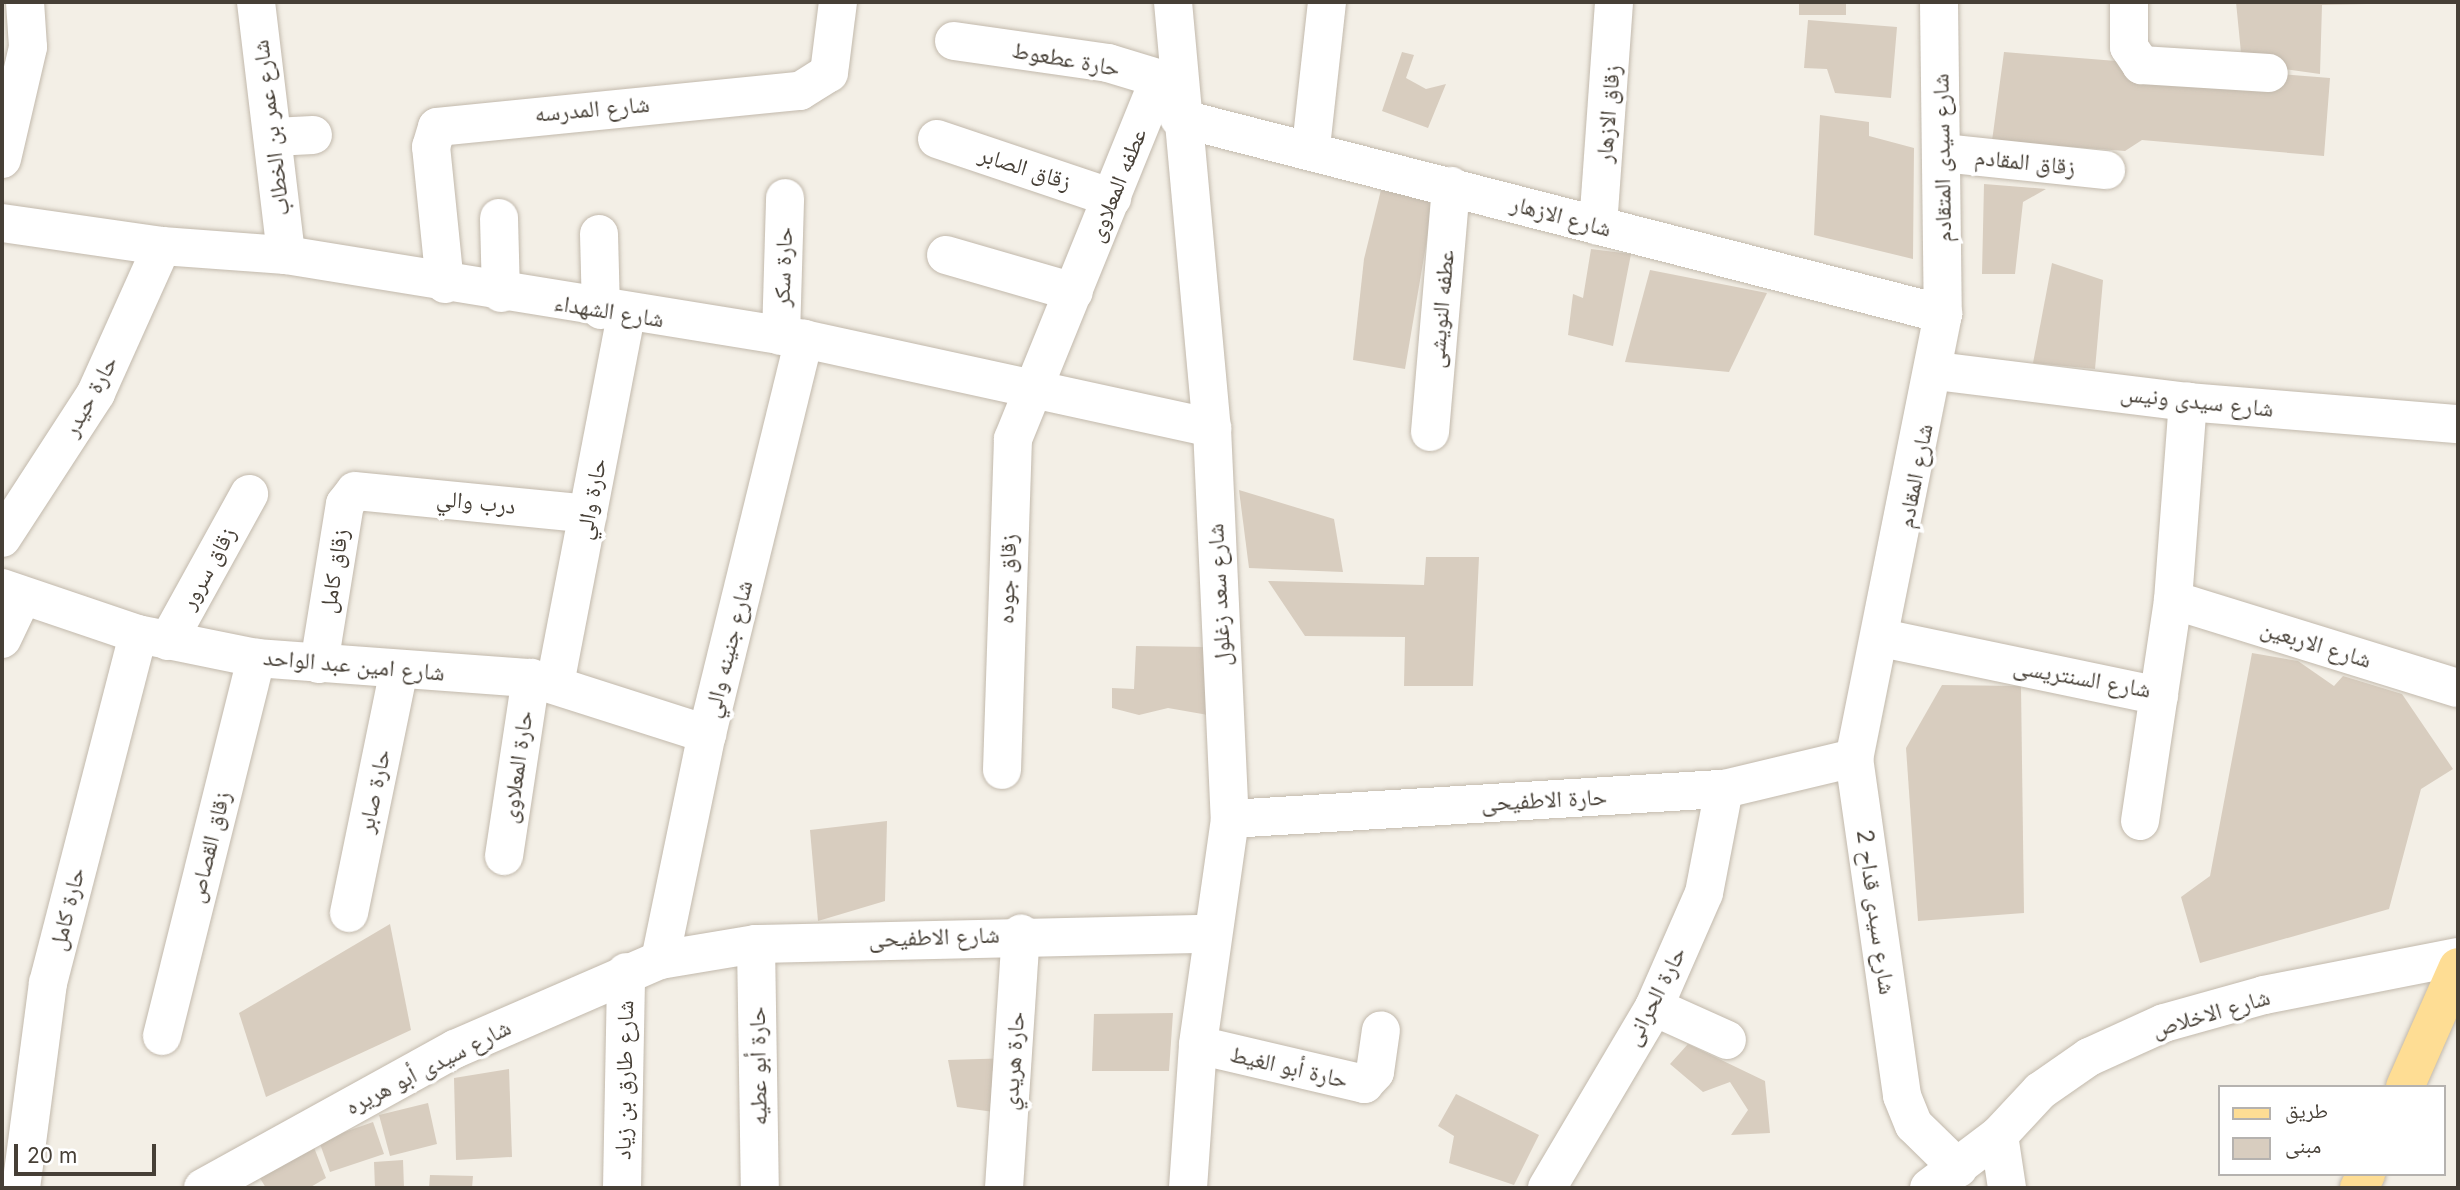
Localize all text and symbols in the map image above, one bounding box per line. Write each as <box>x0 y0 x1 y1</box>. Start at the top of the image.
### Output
street label: حارة عطعوط <box>1010 36 1122 82</box>
street label: شارع عمر بن الخطاب <box>247 38 295 218</box>
street label: زقاق الازهار <box>1590 64 1626 164</box>
street label: شارع سيدى المتقادم <box>1927 73 1957 243</box>
street label: شارع المدرسه <box>533 90 651 128</box>
street label: عطفه المعلاوى <box>1082 124 1152 246</box>
street label: زقاق الصابر <box>975 140 1075 196</box>
street label: زقاق المقادم <box>1973 143 2077 181</box>
street label: شارع الازهار <box>1508 189 1614 243</box>
street label: حارة سكر <box>768 226 798 308</box>
street label: عطفه النويشى <box>1422 249 1460 369</box>
street label: شارع الشهداء <box>552 289 666 333</box>
street label: حارة حيدر <box>57 351 123 441</box>
street label: شارع سيدى ونيس <box>2119 379 2275 423</box>
street label: شارع المقادم <box>1891 422 1939 530</box>
street label: حارة والي <box>570 456 612 542</box>
street label: درب والي <box>435 484 517 520</box>
street label: زقاق سرور <box>174 522 242 614</box>
street label: شارع سعد زغلول <box>1201 523 1237 667</box>
street label: زقاق كامل <box>314 527 354 615</box>
street label: زقاق جوده <box>992 534 1022 624</box>
street label: شارع جنينه والي <box>698 578 758 720</box>
street label: شارع الاربعين <box>2257 614 2375 674</box>
street label: شارع امين عبد الواحد <box>262 643 446 687</box>
street label: شارع السنتريسى <box>2011 652 2153 704</box>
street label: حارة المعلاوى <box>495 709 539 825</box>
street label: حارة صابر <box>352 747 396 835</box>
street label: حارة الاطفيحى <box>1480 783 1608 817</box>
street label: زقاق القصاص <box>182 788 236 906</box>
street label: شارع سيدى قداح 2 <box>1851 828 1901 996</box>
street label: حارة كامل <box>43 865 91 953</box>
street label: شارع الاطفيحى <box>868 921 1000 953</box>
street label: حارة الحرانى <box>1618 942 1692 1050</box>
street label: شارع الاخلاص <box>2149 983 2273 1043</box>
street label: شارع طارق بن زياد <box>609 1000 639 1160</box>
street label: حارة أبو عطيه <box>743 1006 773 1126</box>
street label: حارة هريدي <box>996 1011 1030 1111</box>
street label: شارع سيدى أبو هريره <box>341 1013 515 1121</box>
street label: حارة أبو الغيط <box>1227 1040 1351 1094</box>
legend <box>2218 1085 2446 1176</box>
text: طريق <box>2285 1098 2328 1123</box>
scale bar <box>18 1130 159 1174</box>
text: مبنى <box>2285 1133 2321 1158</box>
text: 20 m <box>27 1143 77 1168</box>

